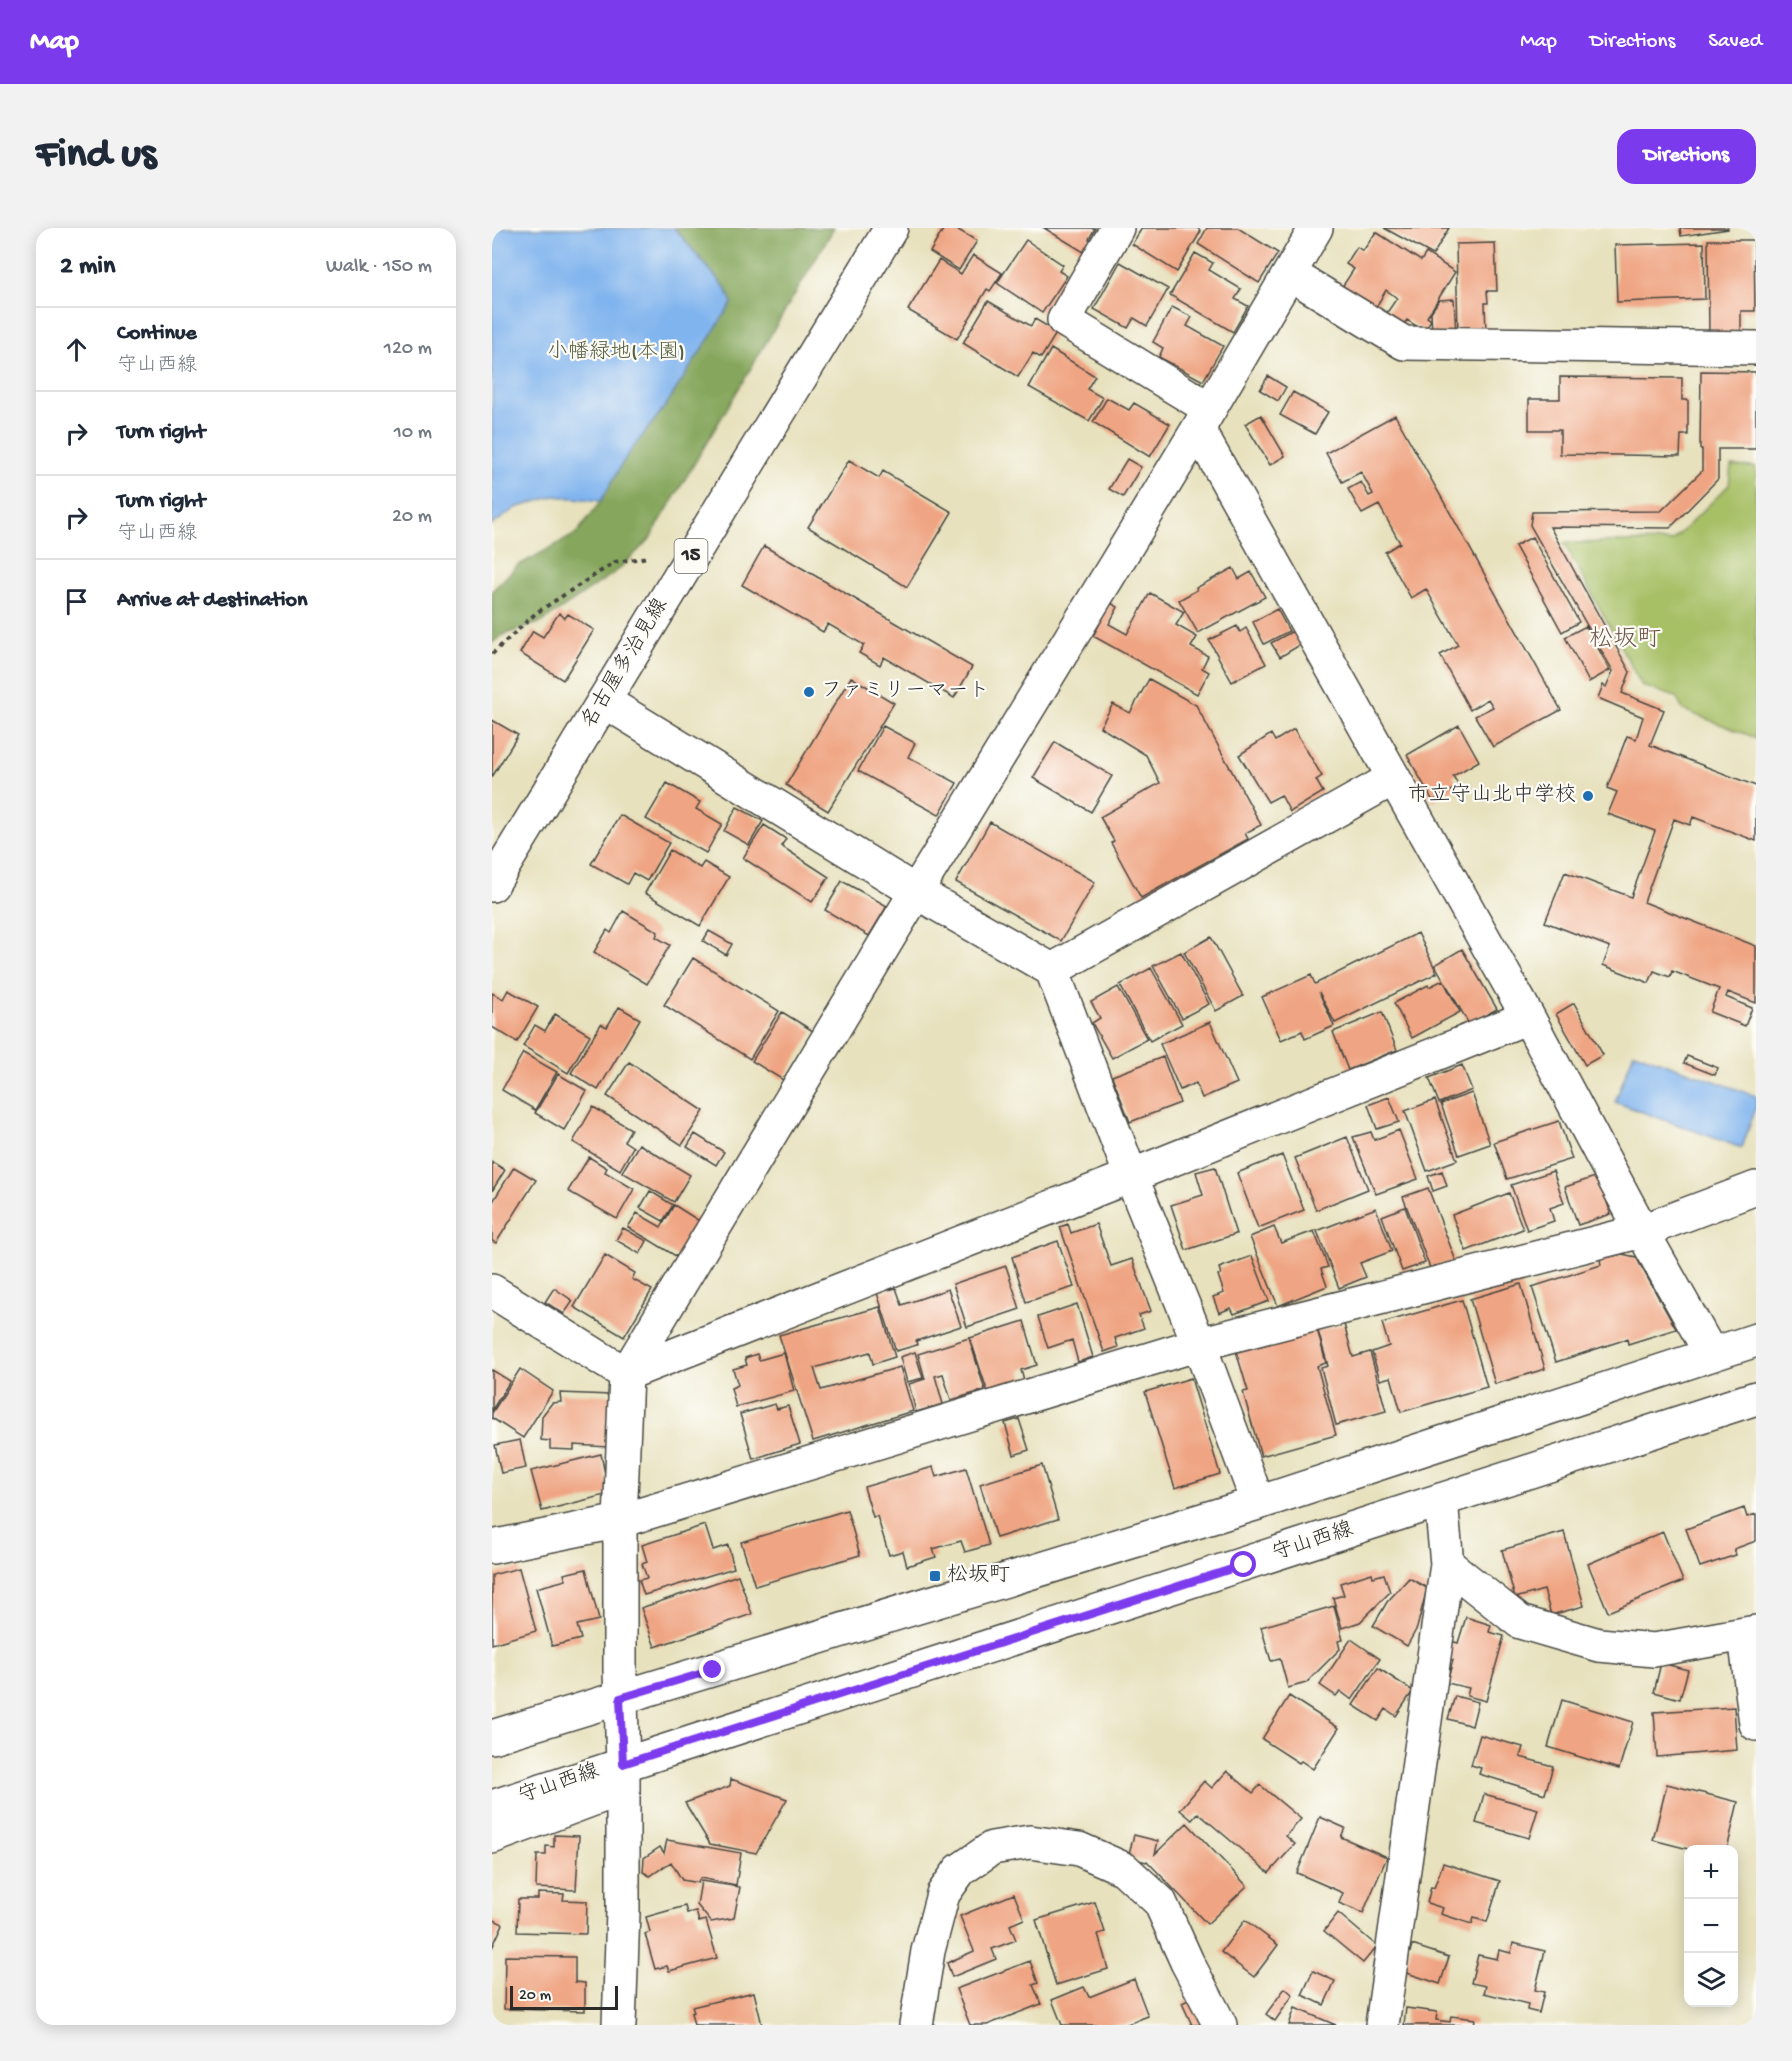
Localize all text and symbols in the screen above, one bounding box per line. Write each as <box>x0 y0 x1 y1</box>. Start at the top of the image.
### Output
text: Map <box>30 26 79 59</box>
text: Map <box>1520 30 1557 55</box>
text: Directions <box>1590 30 1675 55</box>
text: Saved <box>1708 30 1762 55</box>
button: Directions <box>1617 129 1756 184</box>
text: Find us <box>36 132 156 181</box>
text: 2 min <box>60 252 115 283</box>
text: Walk · 150 m <box>326 256 432 279</box>
text: Continue <box>117 321 197 347</box>
icon: ahead <box>60 333 93 366</box>
text: 120 m <box>384 338 432 361</box>
park label: 小幡緑地(本園) <box>547 340 685 366</box>
text: 守山西線 <box>117 355 197 378</box>
icon: right <box>60 417 93 450</box>
text: Turn right <box>117 420 205 446</box>
text: 10 m <box>394 422 432 445</box>
text: Turn right <box>117 489 205 515</box>
icon: right <box>60 501 93 534</box>
text: 20 m <box>392 506 432 529</box>
text: 守山西線 <box>117 523 197 546</box>
road number: 15 <box>674 539 708 573</box>
icon: arrive <box>60 585 93 618</box>
text: Arrive at destination <box>117 588 307 614</box>
street label: 名古屋多治見線 <box>576 594 675 733</box>
district label: 松坂町 <box>1589 626 1661 655</box>
place label: ファミリーマート <box>821 680 989 705</box>
marker: ファミリーマート <box>802 685 816 699</box>
place label: 市立守山北中学校 <box>1408 782 1576 809</box>
marker: 市立守山北中学校 <box>1581 789 1595 803</box>
street label: 守山西線 <box>1269 1517 1357 1568</box>
route start <box>1230 1551 1256 1577</box>
place label: 松坂町 <box>947 1563 1010 1589</box>
marker: 松坂町 <box>928 1569 942 1583</box>
route end <box>699 1656 725 1682</box>
street label: 守山西線 <box>515 1759 603 1810</box>
map controls <box>1684 1845 1738 2007</box>
button: + <box>1684 1845 1738 1899</box>
button: − <box>1684 1899 1738 1953</box>
button: layers <box>1684 1953 1738 2007</box>
scale bar <box>510 1983 618 2010</box>
text: 20 m <box>519 1987 551 2006</box>

